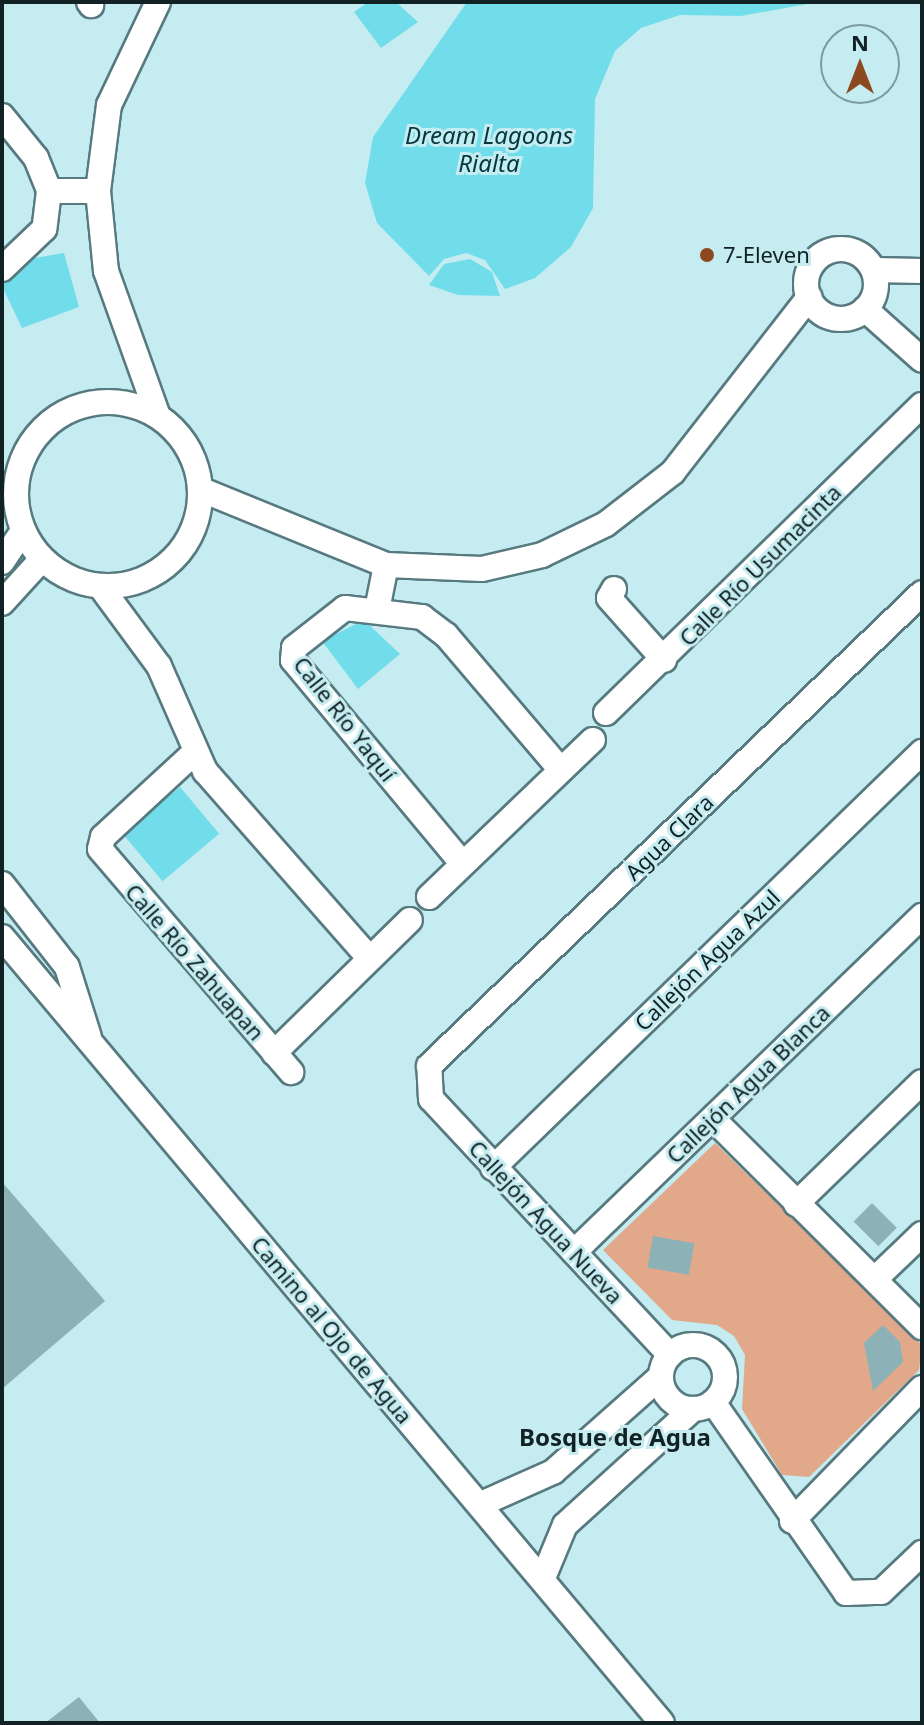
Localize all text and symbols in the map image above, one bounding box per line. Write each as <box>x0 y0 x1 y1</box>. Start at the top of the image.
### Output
north arrow <box>820 24 900 104</box>
text: N <box>851 27 869 57</box>
water label: Dream Lagoons Rialta <box>405 121 573 177</box>
place label: 7-Eleven <box>723 242 810 268</box>
marker: 7-Eleven <box>698 246 716 264</box>
street label: Calle Río Usumacinta <box>674 479 846 651</box>
street label: Calle Río Yaquí <box>288 652 402 786</box>
street label: Agua Clara <box>619 789 719 885</box>
street label: Calle Río Zahuapan <box>120 879 270 1045</box>
street label: Callejón Agua Azul <box>629 884 785 1036</box>
street label: Callejón Agua Blanca <box>661 999 835 1169</box>
street label: Callejón Agua Nueva <box>464 1135 628 1309</box>
street label: Camino al Ojo de Agua <box>246 1231 418 1429</box>
district label: Bosque de Agua <box>519 1423 711 1451</box>

